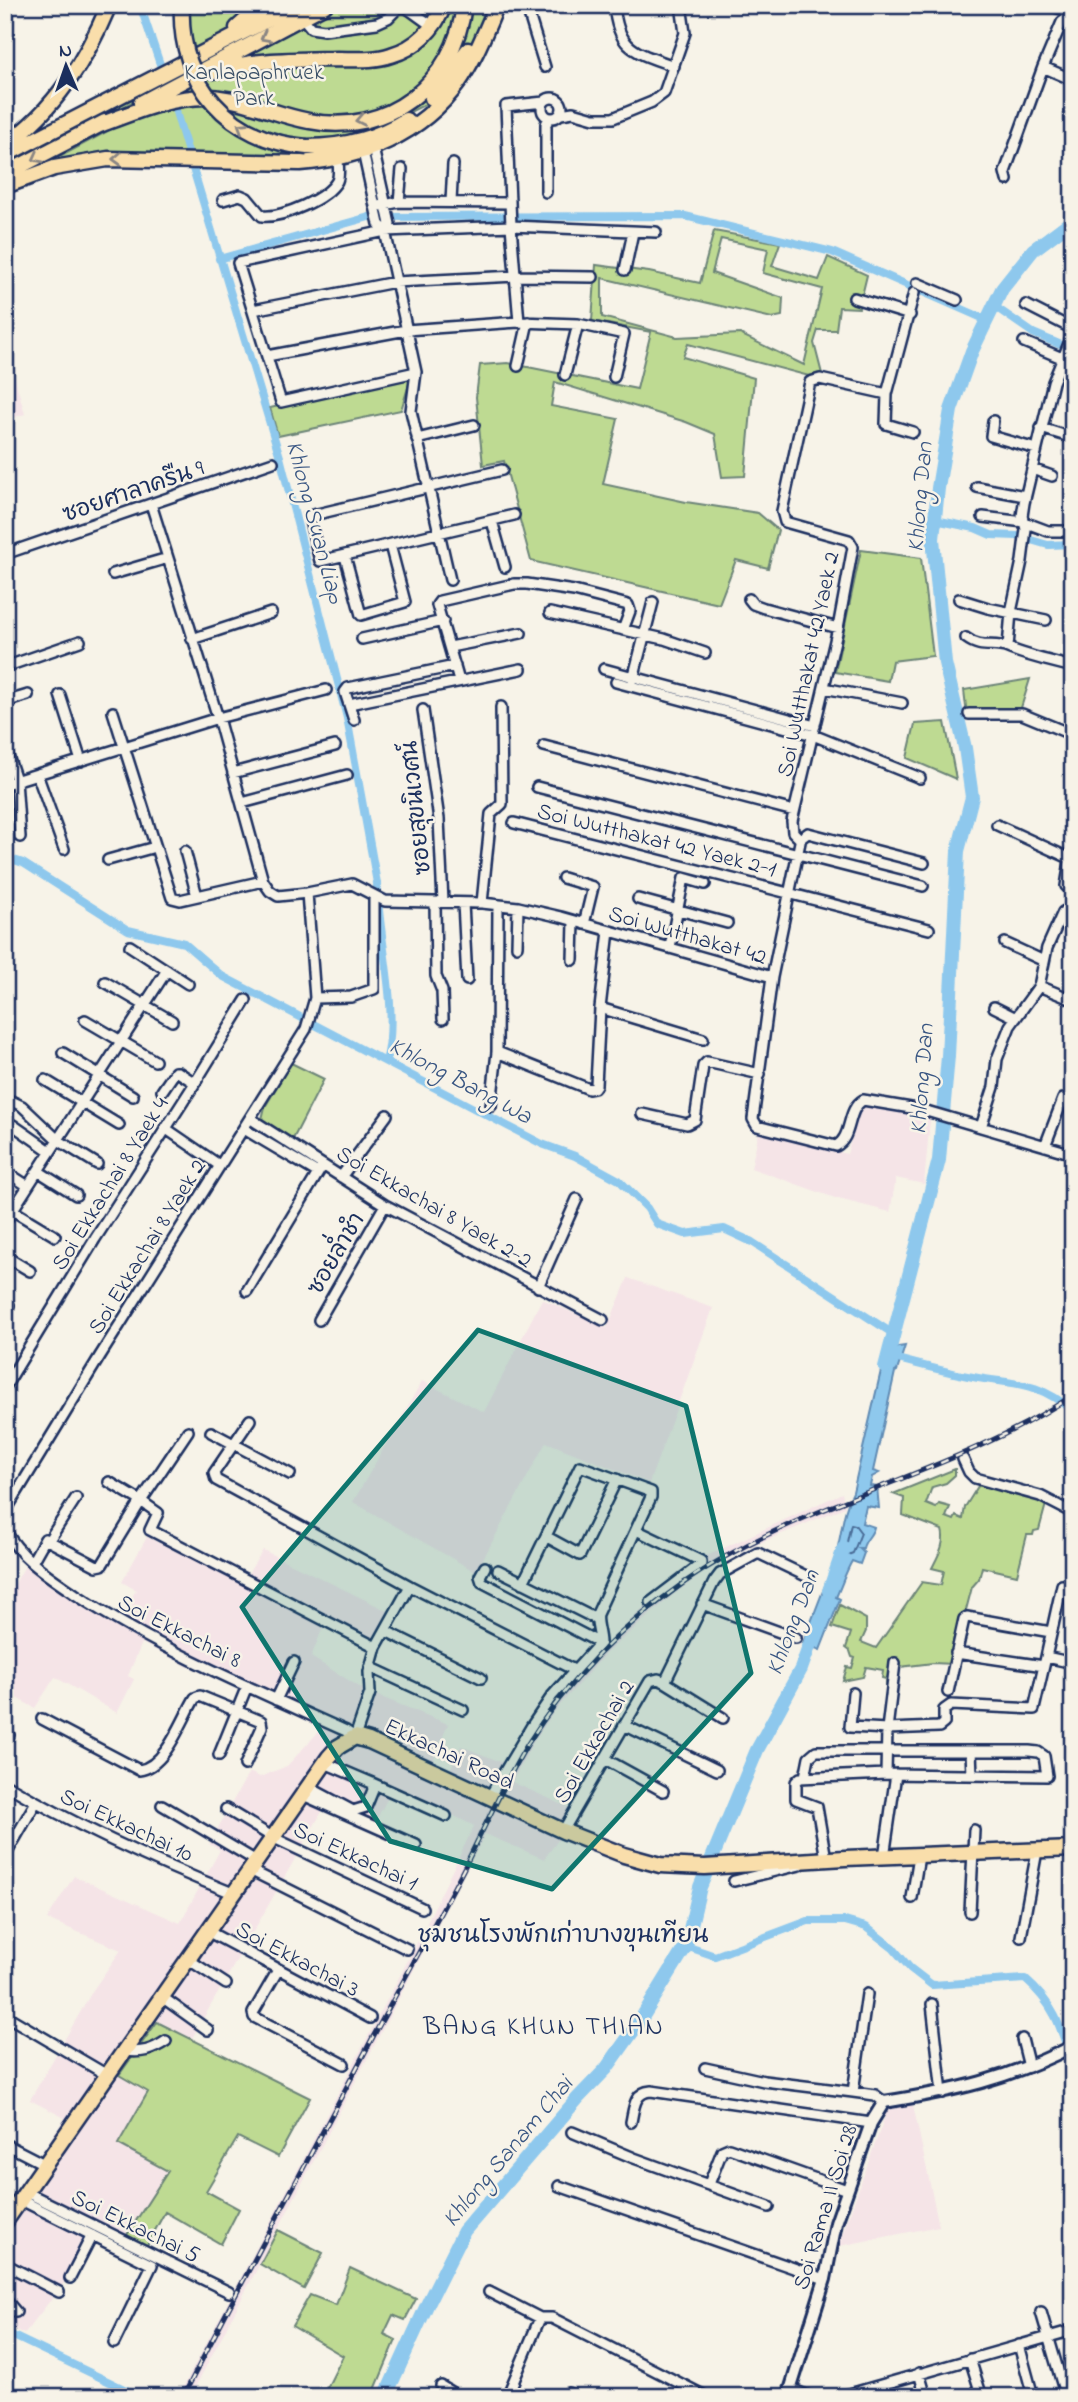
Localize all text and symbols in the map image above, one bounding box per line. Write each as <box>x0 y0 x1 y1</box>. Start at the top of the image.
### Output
one-way arrow <box>260 29 272 42</box>
north arrow <box>32 32 102 102</box>
text: N <box>59 38 73 65</box>
park label: Kanlapaphruek Park <box>184 57 325 116</box>
one-way arrow <box>354 111 366 126</box>
one-way arrow <box>237 122 250 135</box>
one-way arrow <box>32 149 44 163</box>
one-way arrow <box>111 151 121 167</box>
water label: Khlong Suan Liap <box>275 437 352 609</box>
water label: Khlong Dan <box>899 439 944 554</box>
street label: ซอยศาลาครืน 9 <box>58 452 209 532</box>
street label: Soi Wutthakat 42 Yaek 2 <box>769 549 849 780</box>
street label: ซอยสุขนิเวศน์ <box>392 739 441 877</box>
street label: Soi Wutthakat 42 Yaek 2-1 <box>533 796 779 887</box>
street label: Soi Wutthakat 42 <box>604 898 770 975</box>
water label: Khlong Dan <box>902 1022 945 1136</box>
water label: Khlong Bang Wa <box>382 1030 538 1135</box>
street label: Soi Ekkachai 8 Yaek 4 <box>44 1091 178 1278</box>
street label: Soi Ekkachai 8 Yaek 2-2 <box>330 1138 538 1278</box>
street label: Soi Ekkachai 8 Yaek 2 <box>81 1153 215 1342</box>
street label: ซอยล่ำชำ <box>293 1203 374 1302</box>
water label: Khlong Dan <box>758 1564 831 1681</box>
street label: Soi Ekkachai 8 <box>111 1587 247 1678</box>
street label: Soi Ekkachai 2 <box>546 1674 644 1810</box>
street label: Ekkachai Road <box>379 1711 519 1800</box>
street label: Soi Ekkachai 10 <box>54 1781 198 1872</box>
street label: Soi Ekkachai 1 <box>287 1814 423 1901</box>
street label: Soi Ekkachai 3 <box>229 1914 365 2007</box>
district label: ชุมชนโรงพักเก่าบางขุนเทียน <box>418 1918 708 1954</box>
district label: BANG KHUN THIAN <box>422 2009 665 2047</box>
water label: Khlong Sanam Chai <box>435 2067 584 2236</box>
street label: Soi Rama II Soi 28 <box>786 2121 867 2294</box>
street label: Soi Ekkachai 5 <box>65 2182 205 2273</box>

